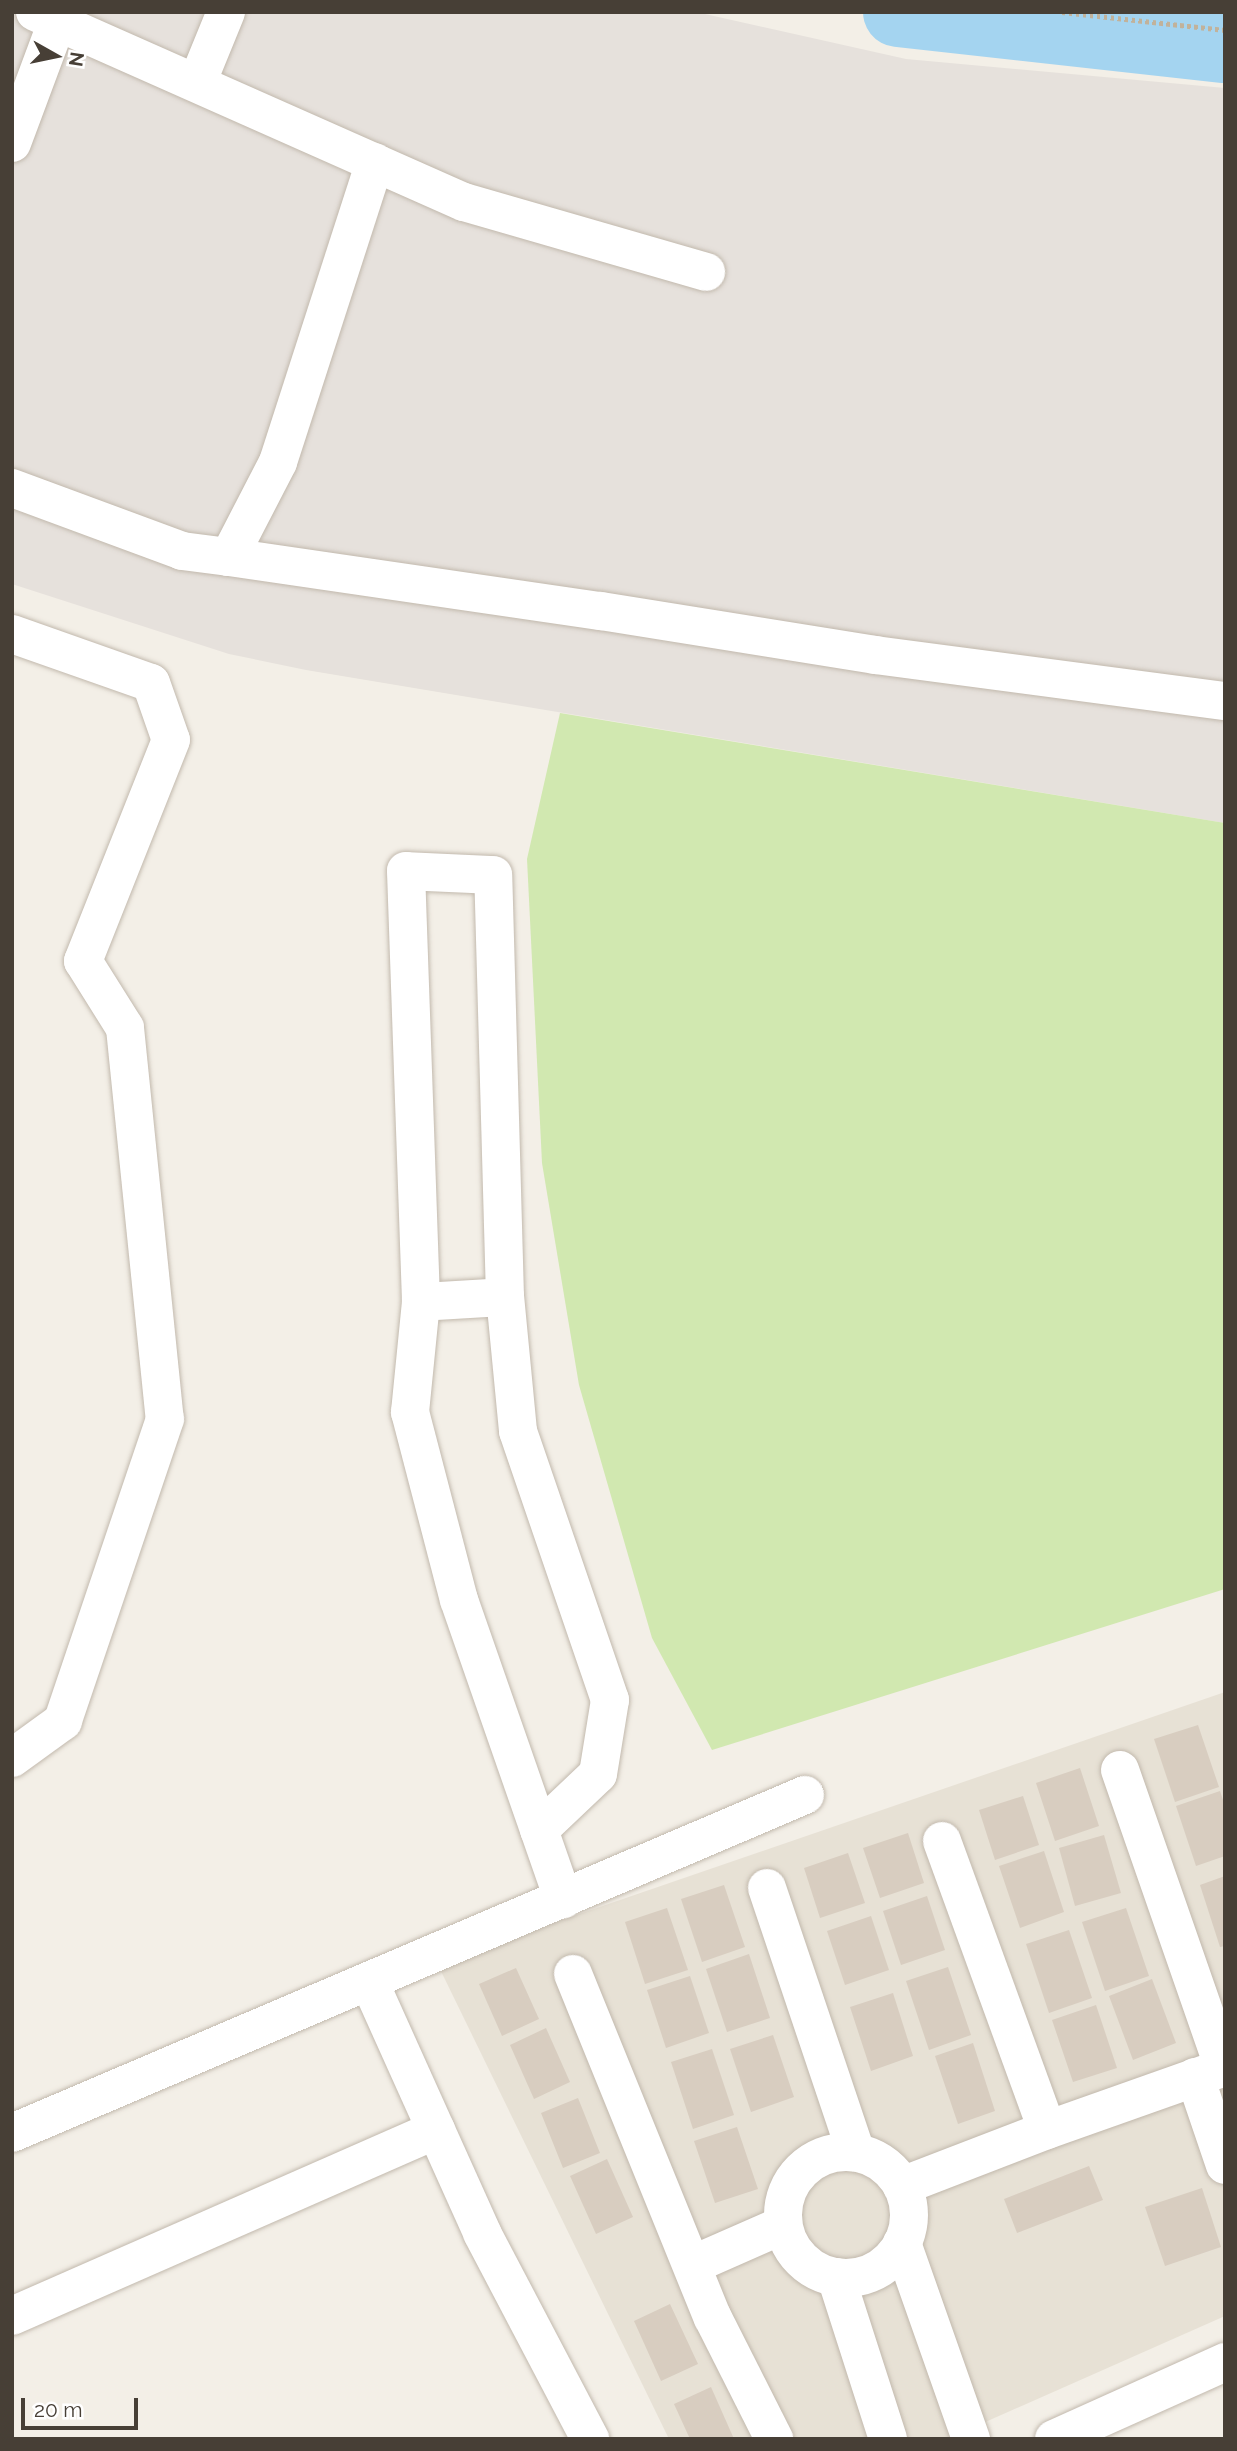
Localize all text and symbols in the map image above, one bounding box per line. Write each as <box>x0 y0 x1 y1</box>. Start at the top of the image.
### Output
north arrow <box>21 21 91 91</box>
text: N <box>65 50 89 68</box>
scale bar <box>24 2384 142 2428</box>
text: 20 m <box>34 2397 82 2422</box>

